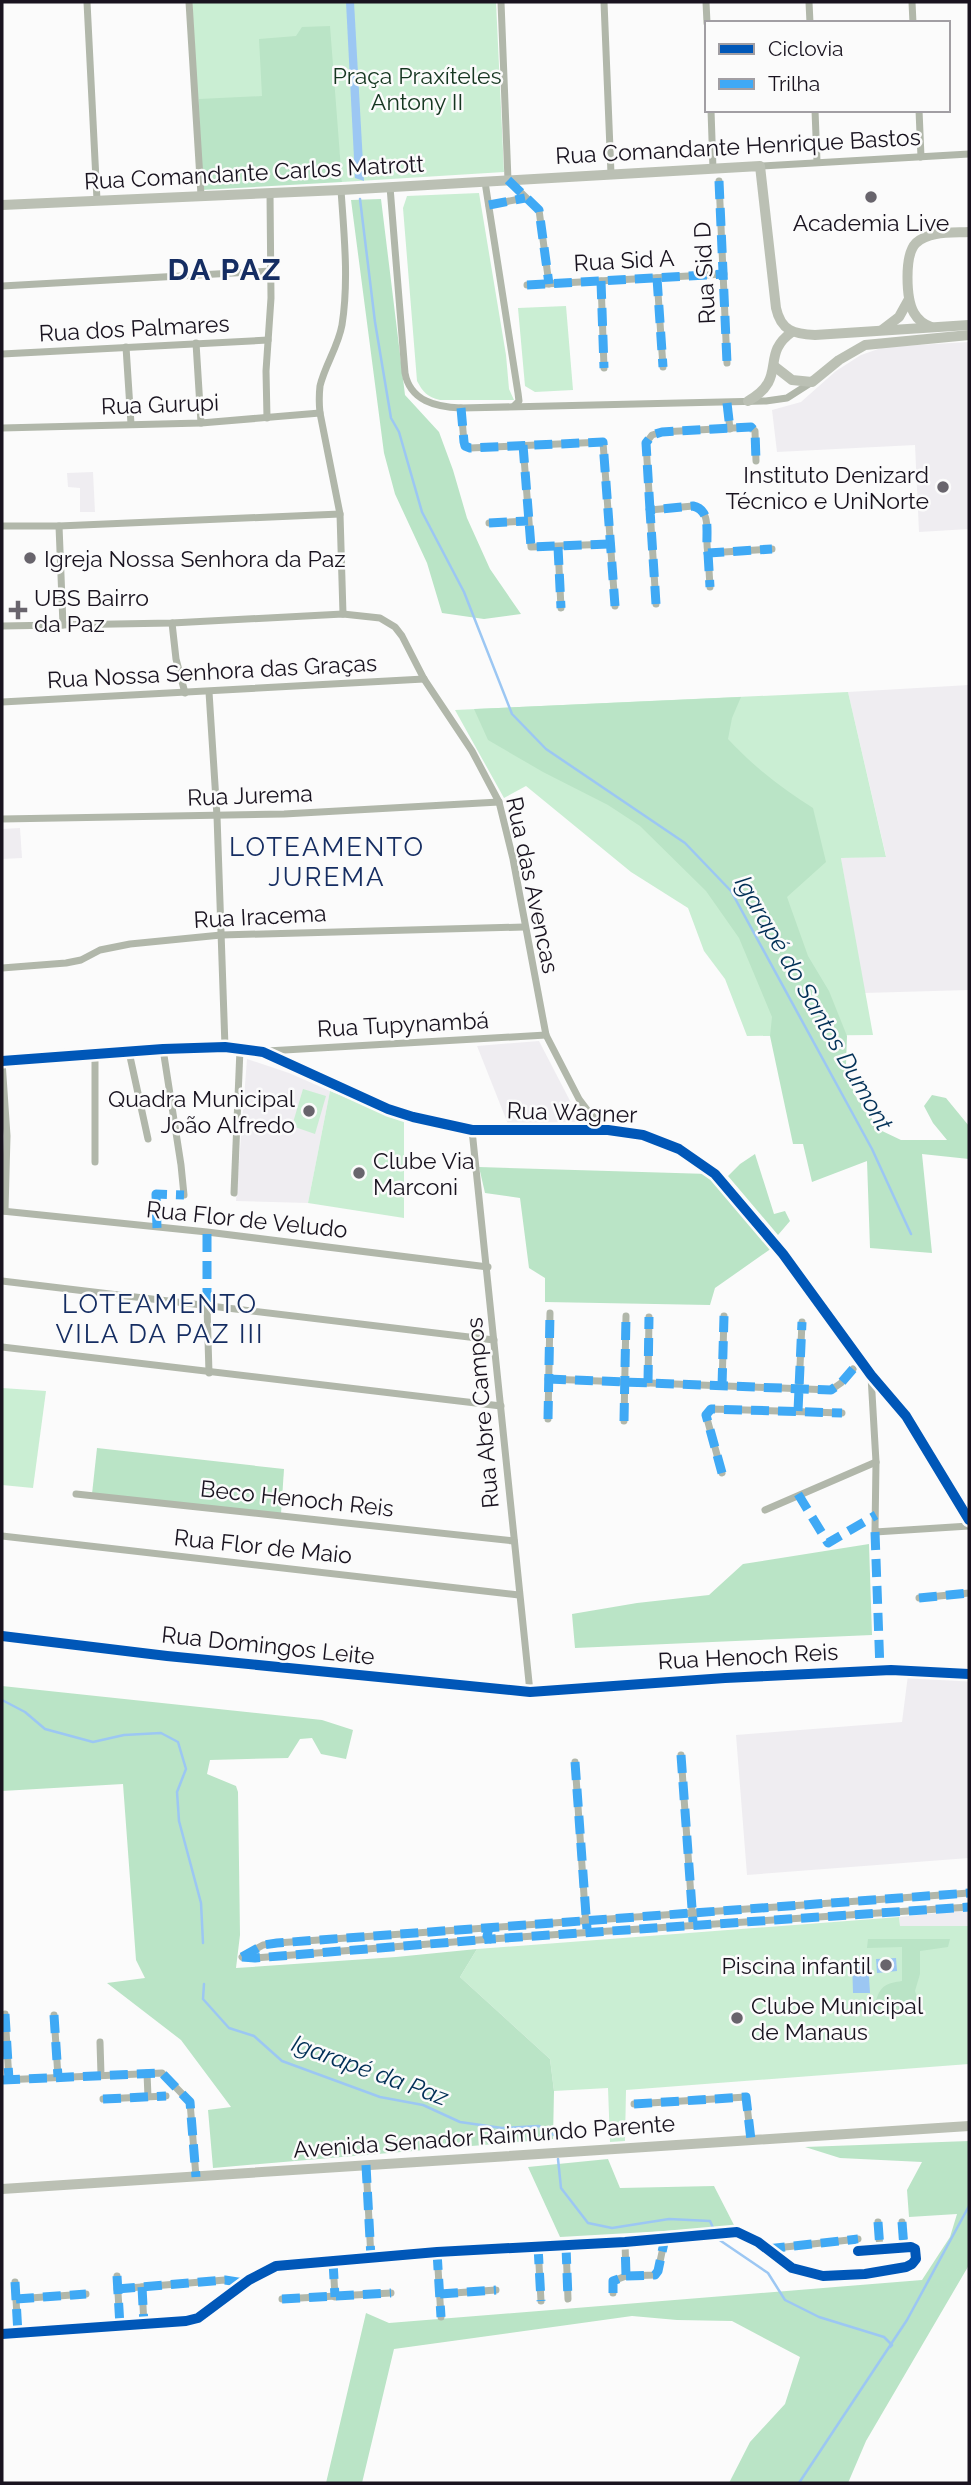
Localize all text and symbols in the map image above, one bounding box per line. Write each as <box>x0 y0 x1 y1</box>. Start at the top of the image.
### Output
legend <box>705 21 950 112</box>
text: Ciclovia <box>768 36 844 61</box>
park label: Praça Praxíteles Antony II <box>332 62 502 115</box>
text: Trilha <box>768 71 820 96</box>
street label: Rua Comandante Henrique Bastos <box>555 123 921 169</box>
street label: Rua Comandante Carlos Matrott <box>83 150 425 194</box>
marker: Academia Live <box>863 189 879 205</box>
place label: Academia Live <box>793 209 949 236</box>
street label: Rua Sid D <box>688 221 720 325</box>
street label: Rua Sid A <box>573 244 676 276</box>
district label: DA PAZ <box>167 252 283 287</box>
street label: Rua dos Palmares <box>38 310 230 346</box>
street label: Rua Gurupi <box>101 388 219 420</box>
place label: Instituto Denizard Técnico e UniNorte <box>726 461 929 514</box>
marker: Instituto Denizard Técnico e UniNorte <box>935 479 951 495</box>
place label: Igreja Nossa Senhora da Paz <box>44 545 346 572</box>
marker: Igreja Nossa Senhora da Paz <box>22 550 38 566</box>
place label: UBS Bairro da Paz <box>34 584 149 637</box>
marker: UBS Bairro da Paz <box>8 600 28 620</box>
street label: Rua Nossa Senhora das Graças <box>46 649 378 693</box>
street label: Rua Jurema <box>187 779 313 811</box>
street label: Rua das Avencas <box>501 794 565 976</box>
district label: LOTEAMENTO JUREMA <box>229 832 425 892</box>
water label: Igarapé do Santos Dumont <box>729 870 899 1136</box>
street label: Rua Iracema <box>193 899 327 933</box>
street label: Rua Tupynambá <box>316 1006 490 1042</box>
place label: Quadra Municipal João Alfredo <box>108 1085 296 1138</box>
street label: Rua Wagner <box>506 1096 638 1128</box>
marker: Quadra Municipal João Alfredo <box>301 1103 317 1119</box>
place label: Clube Via Marconi <box>373 1147 475 1200</box>
marker: Clube Via Marconi <box>351 1165 367 1181</box>
street label: Rua Flor de Veludo <box>145 1195 349 1243</box>
district label: LOTEAMENTO VILA DA PAZ III <box>56 1289 264 1349</box>
street label: Rua Abre Campos <box>460 1316 504 1510</box>
street label: Beco Henoch Reis <box>199 1474 395 1522</box>
street label: Rua Flor de Maio <box>173 1523 353 1569</box>
street label: Rua Domingos Leite <box>160 1620 376 1670</box>
street label: Rua Henoch Reis <box>657 1638 839 1674</box>
place label: Piscina infantil <box>721 1952 873 1979</box>
marker: Piscina infantil <box>878 1957 894 1973</box>
place label: Clube Municipal de Manaus <box>751 1992 924 2045</box>
marker: Clube Municipal de Manaus <box>729 2010 745 2026</box>
water label: Igarapé da Paz <box>288 2028 453 2112</box>
street label: Avenida Senador Raimundo Parente <box>292 2109 676 2163</box>

